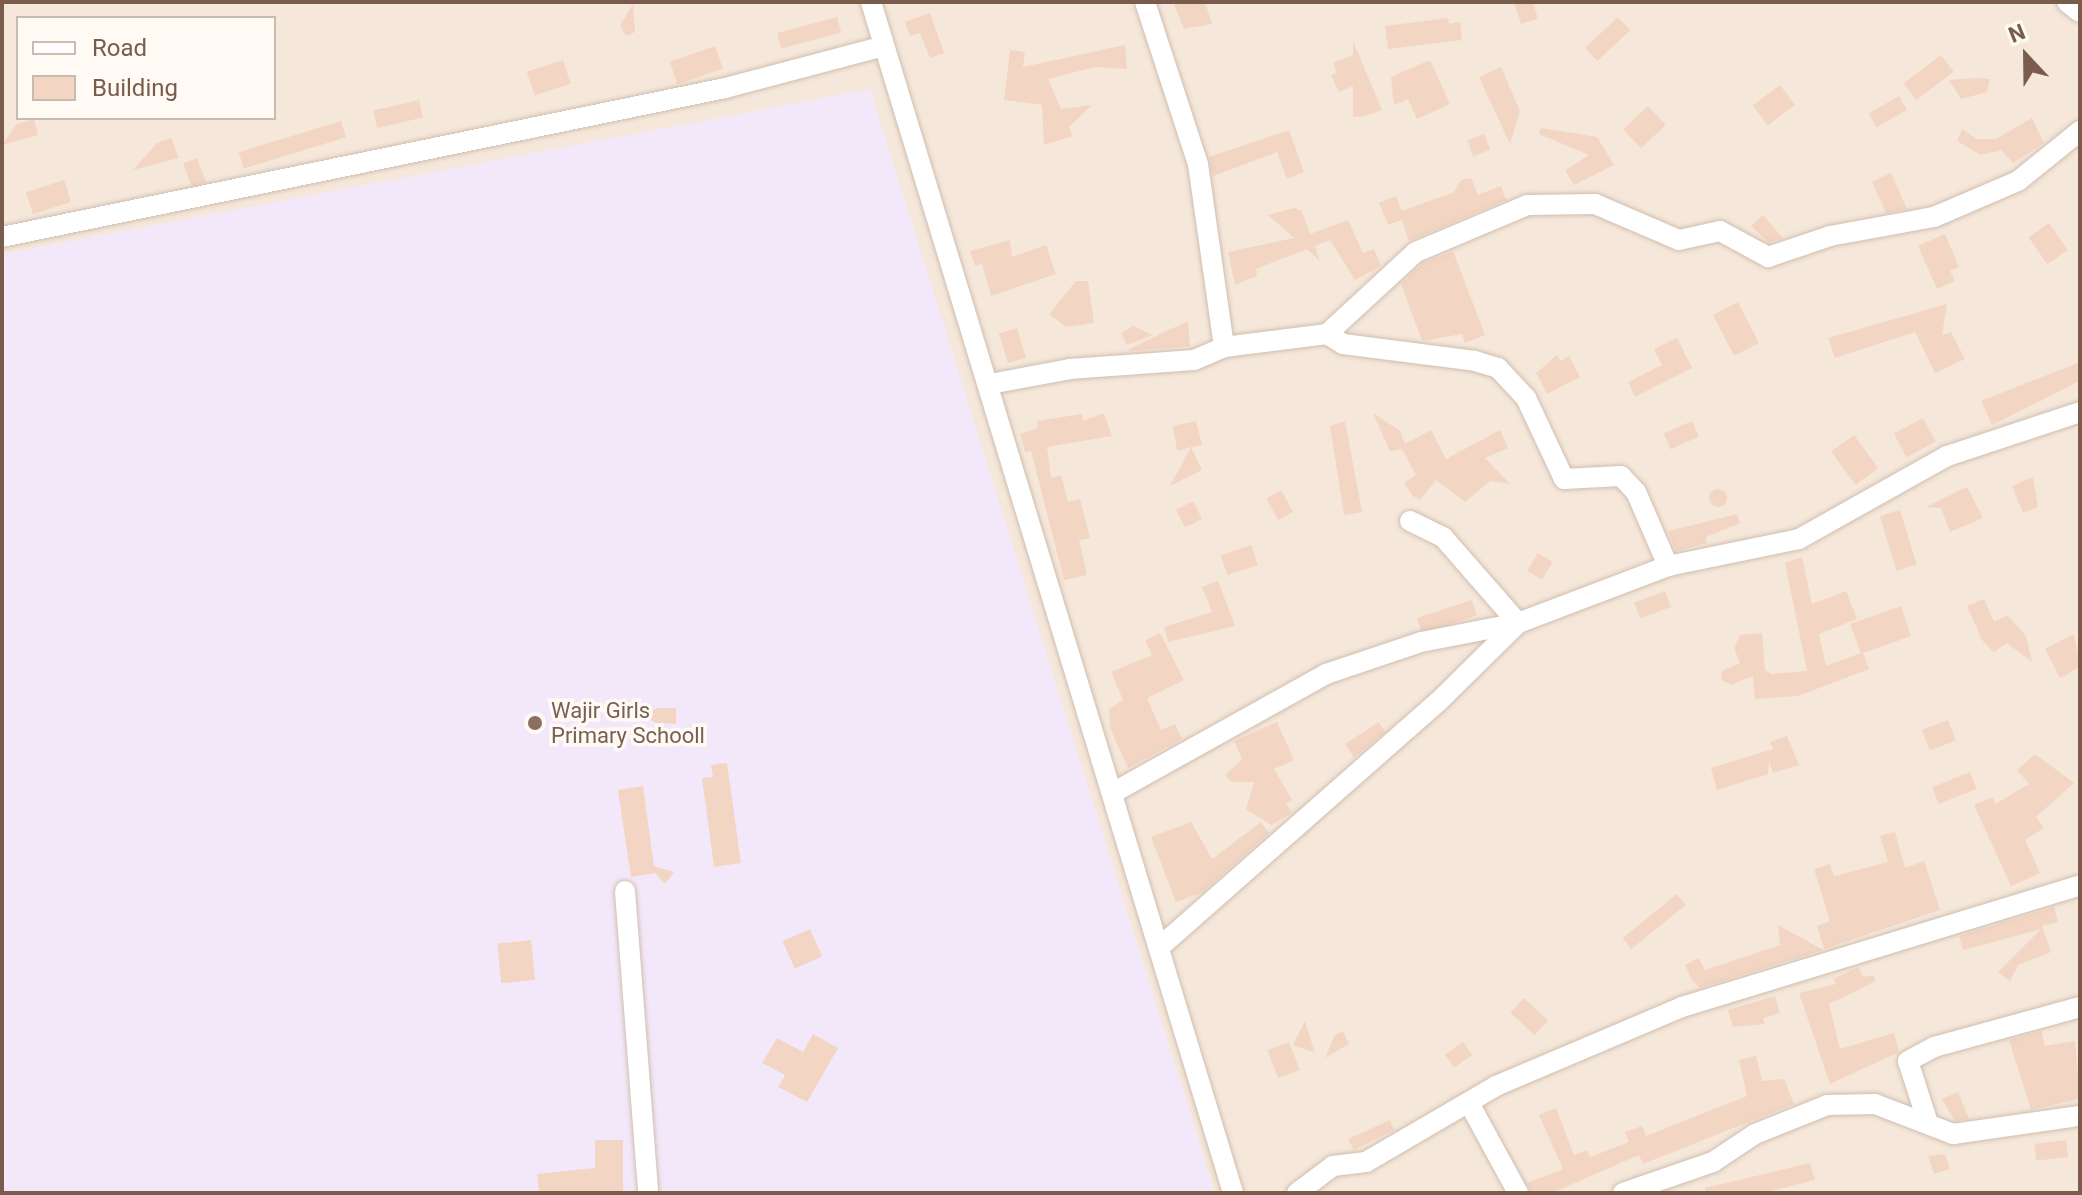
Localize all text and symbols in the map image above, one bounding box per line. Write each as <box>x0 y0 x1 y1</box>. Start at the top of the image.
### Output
legend <box>16 16 276 120</box>
north arrow <box>1986 16 2066 96</box>
text: N <box>2005 19 2029 48</box>
text: Road <box>92 34 147 62</box>
text: Building <box>92 74 178 102</box>
place label: Wajir Girls Primary Schooll <box>551 697 705 748</box>
marker: Wajir Girls Primary Schooll <box>526 714 544 732</box>

